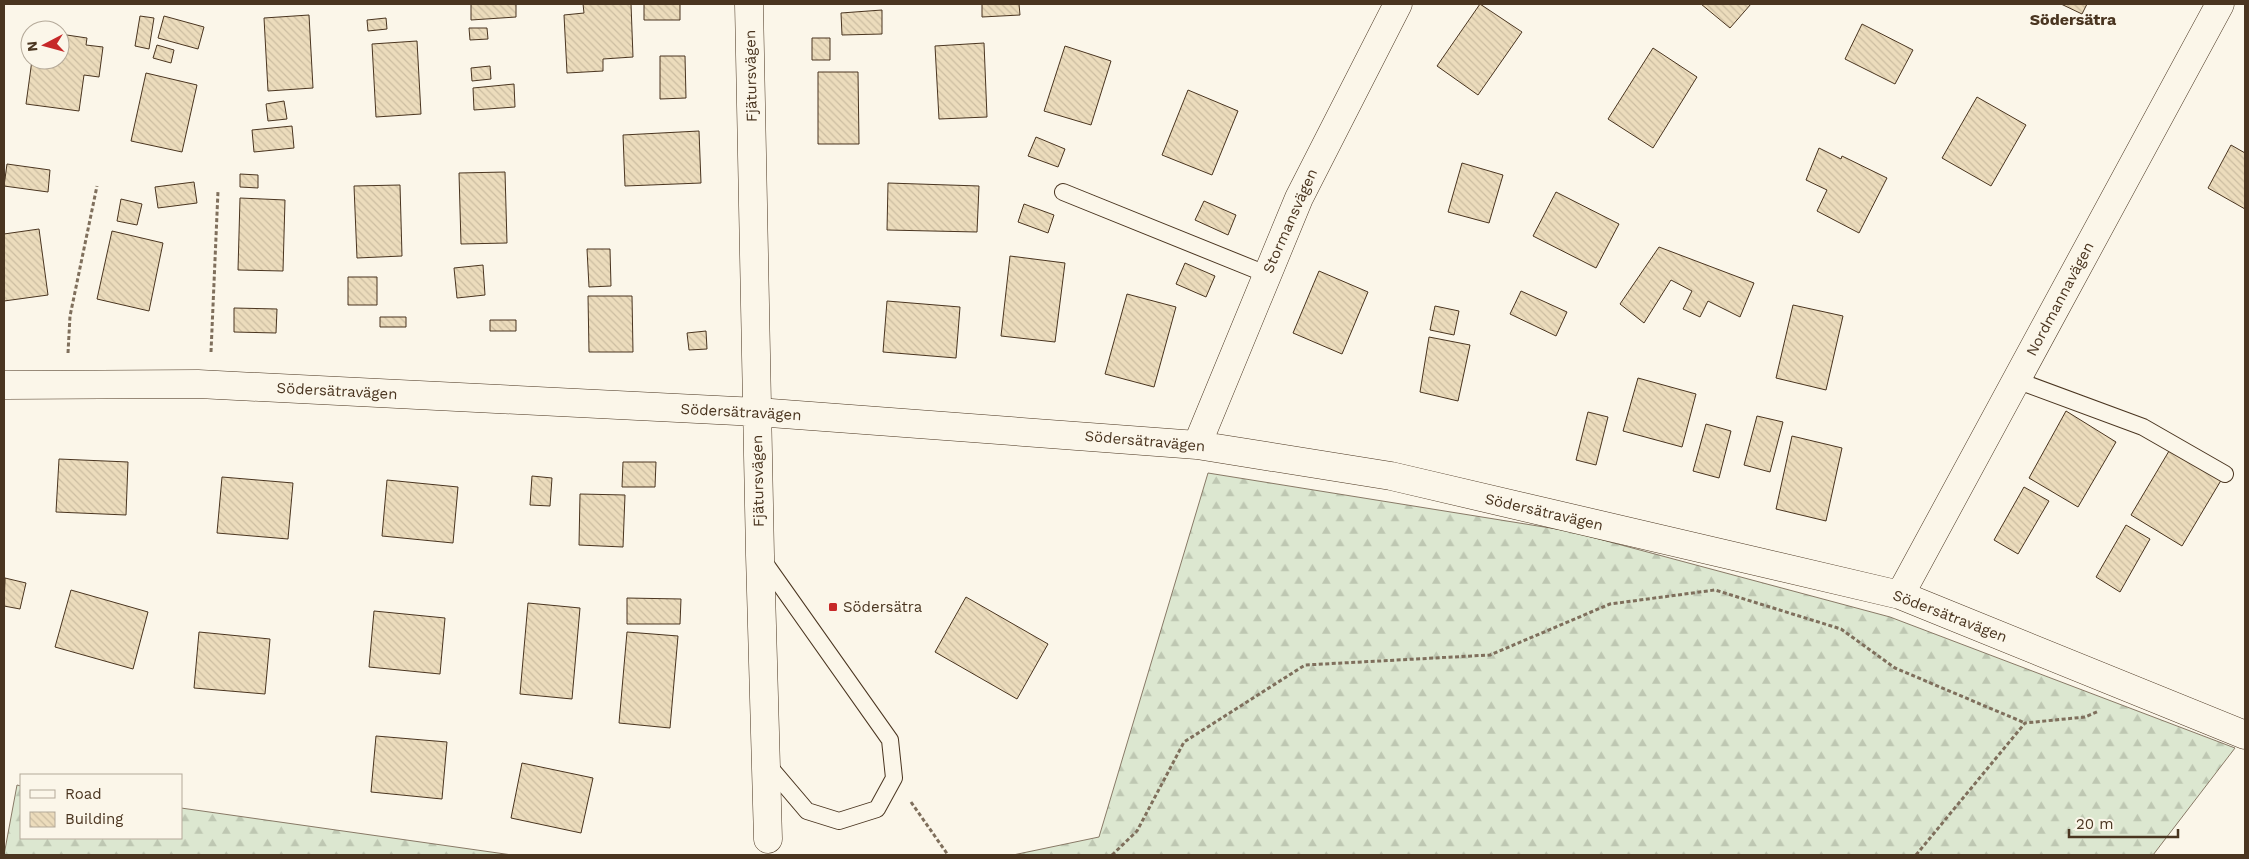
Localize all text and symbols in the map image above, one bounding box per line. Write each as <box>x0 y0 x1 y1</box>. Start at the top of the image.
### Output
district label: Södersätra <box>2030 10 2117 29</box>
north arrow <box>20 20 70 70</box>
street label: Fjätursvägen <box>741 30 761 122</box>
text: N <box>24 40 41 52</box>
street label: Stormansvägen <box>1259 166 1321 276</box>
street label: Nordmannavägen <box>2022 239 2098 359</box>
street label: Södersätravägen <box>276 379 398 403</box>
street label: Södersätravägen <box>680 400 802 424</box>
street label: Södersätravägen <box>1084 427 1206 455</box>
street label: Fjätursvägen <box>748 435 768 527</box>
street label: Södersätravägen <box>1483 490 1605 534</box>
street label: Södersätravägen <box>1890 586 2010 646</box>
place label: Södersätra <box>843 598 923 616</box>
marker: Södersätra <box>827 601 839 613</box>
legend <box>20 774 182 839</box>
text: Road <box>65 785 102 803</box>
scale bar <box>2069 806 2178 838</box>
text: Building <box>65 810 123 828</box>
text: 20 m <box>2076 815 2114 833</box>

